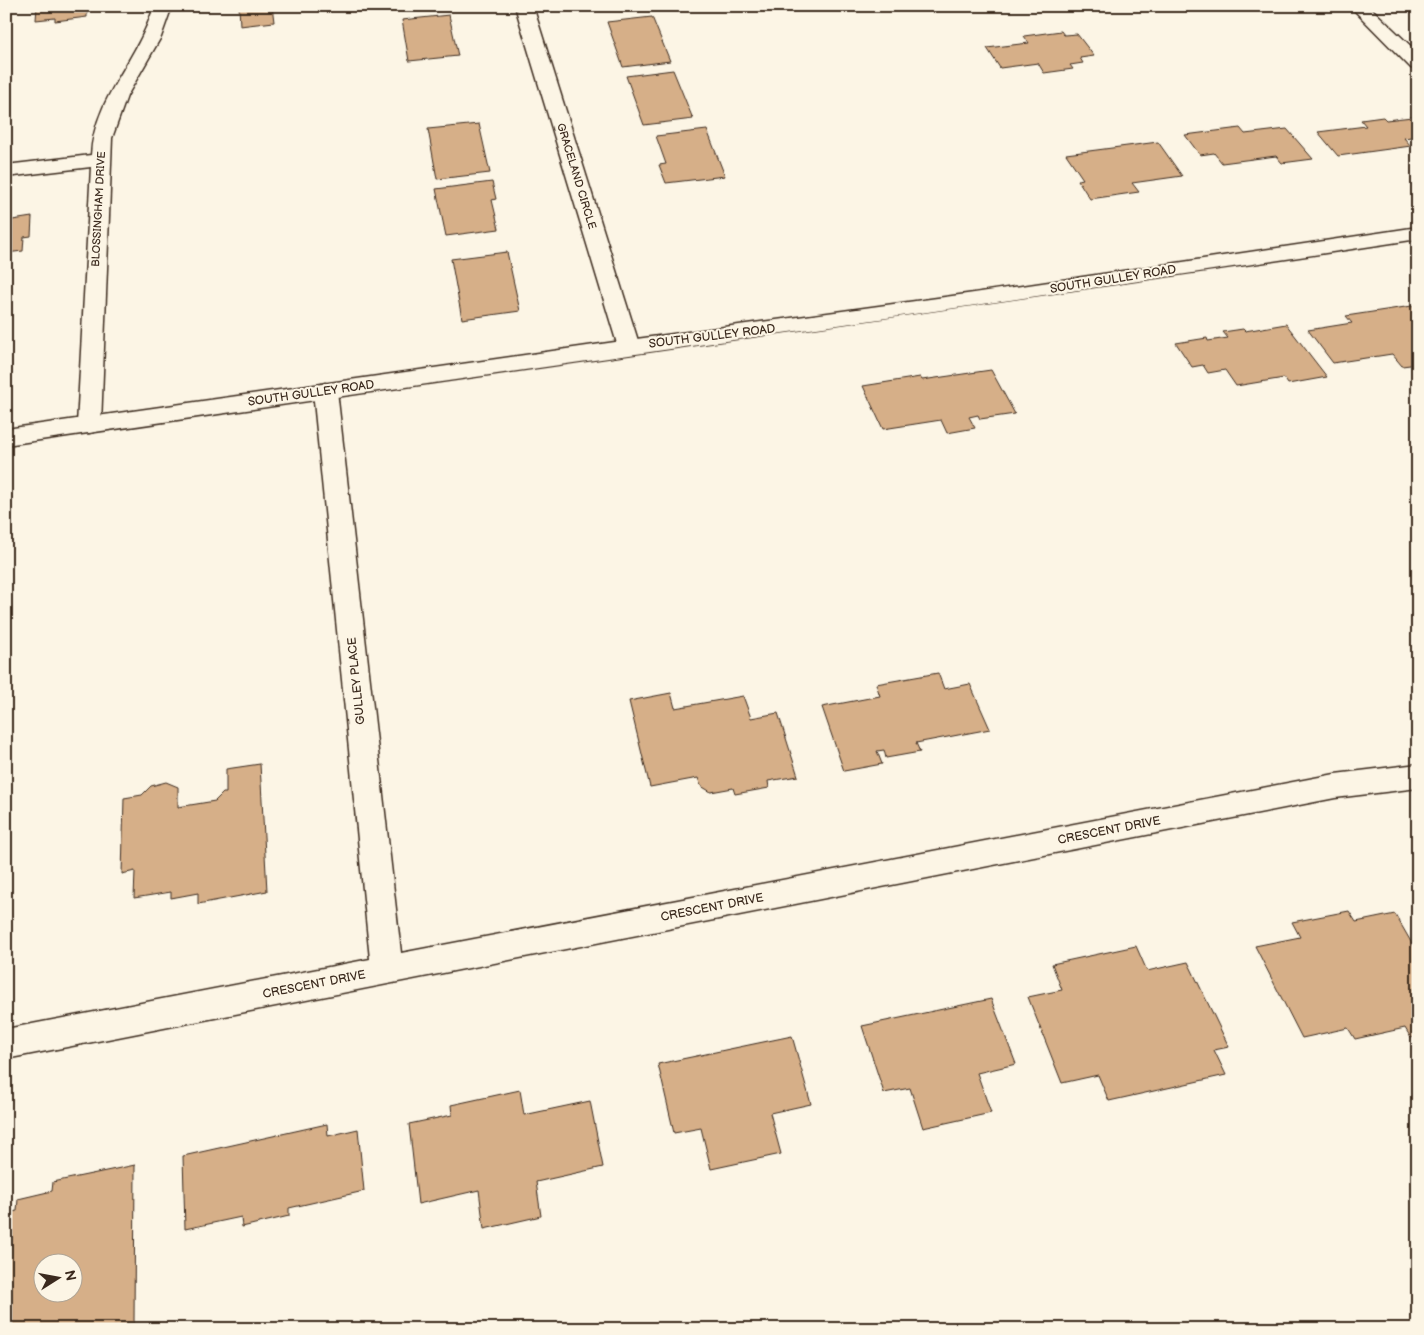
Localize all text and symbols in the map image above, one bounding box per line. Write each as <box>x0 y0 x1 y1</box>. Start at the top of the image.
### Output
street label: GRACELAND CIRCLE <box>554 121 599 231</box>
street label: BLOSSINGHAM DRIVE <box>89 151 108 267</box>
street label: SOUTH GULLEY ROAD <box>1049 262 1177 297</box>
street label: SOUTH GULLEY ROAD <box>648 321 777 352</box>
street label: SOUTH GULLEY ROAD <box>247 377 376 410</box>
street label: GULLEY PLACE <box>344 637 369 725</box>
street label: CRESCENT DRIVE <box>1056 813 1162 848</box>
street label: CRESCENT DRIVE <box>659 890 765 925</box>
street label: CRESCENT DRIVE <box>261 967 367 1002</box>
north arrow <box>32 1252 82 1302</box>
text: N <box>61 1269 80 1282</box>

